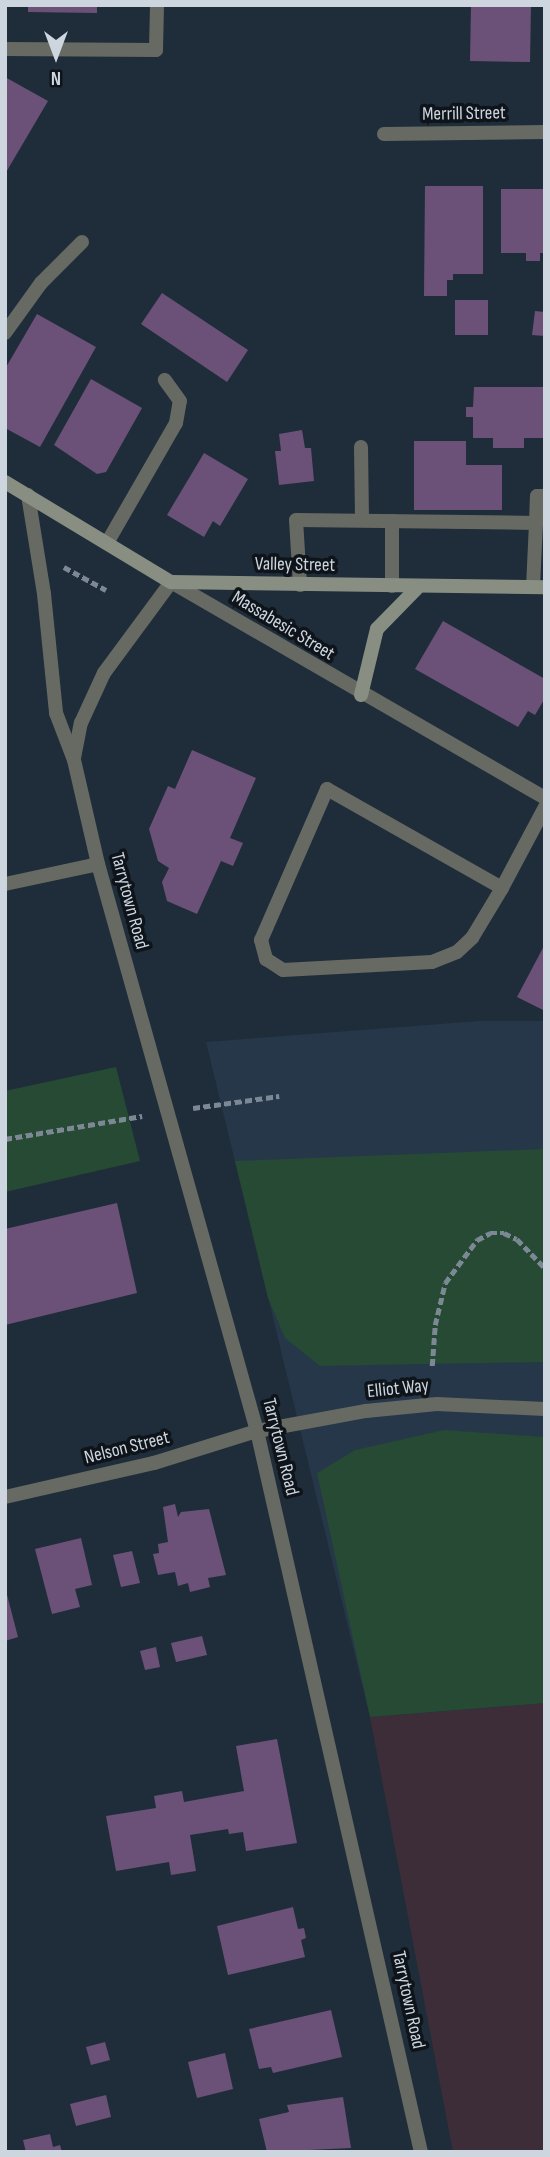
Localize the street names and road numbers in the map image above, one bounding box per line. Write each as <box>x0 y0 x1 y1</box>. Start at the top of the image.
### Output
street label: Merrill Street <box>422 102 506 126</box>
street label: Valley Street <box>255 553 335 577</box>
street label: Massabesic Street <box>227 586 339 666</box>
street label: Tarrytown Road <box>105 850 153 952</box>
street label: Elliot Way <box>366 1374 430 1404</box>
street label: Tarrytown Road <box>257 1396 303 1498</box>
street label: Nelson Street <box>82 1426 172 1470</box>
street label: Tarrytown Road <box>387 1949 429 2051</box>

